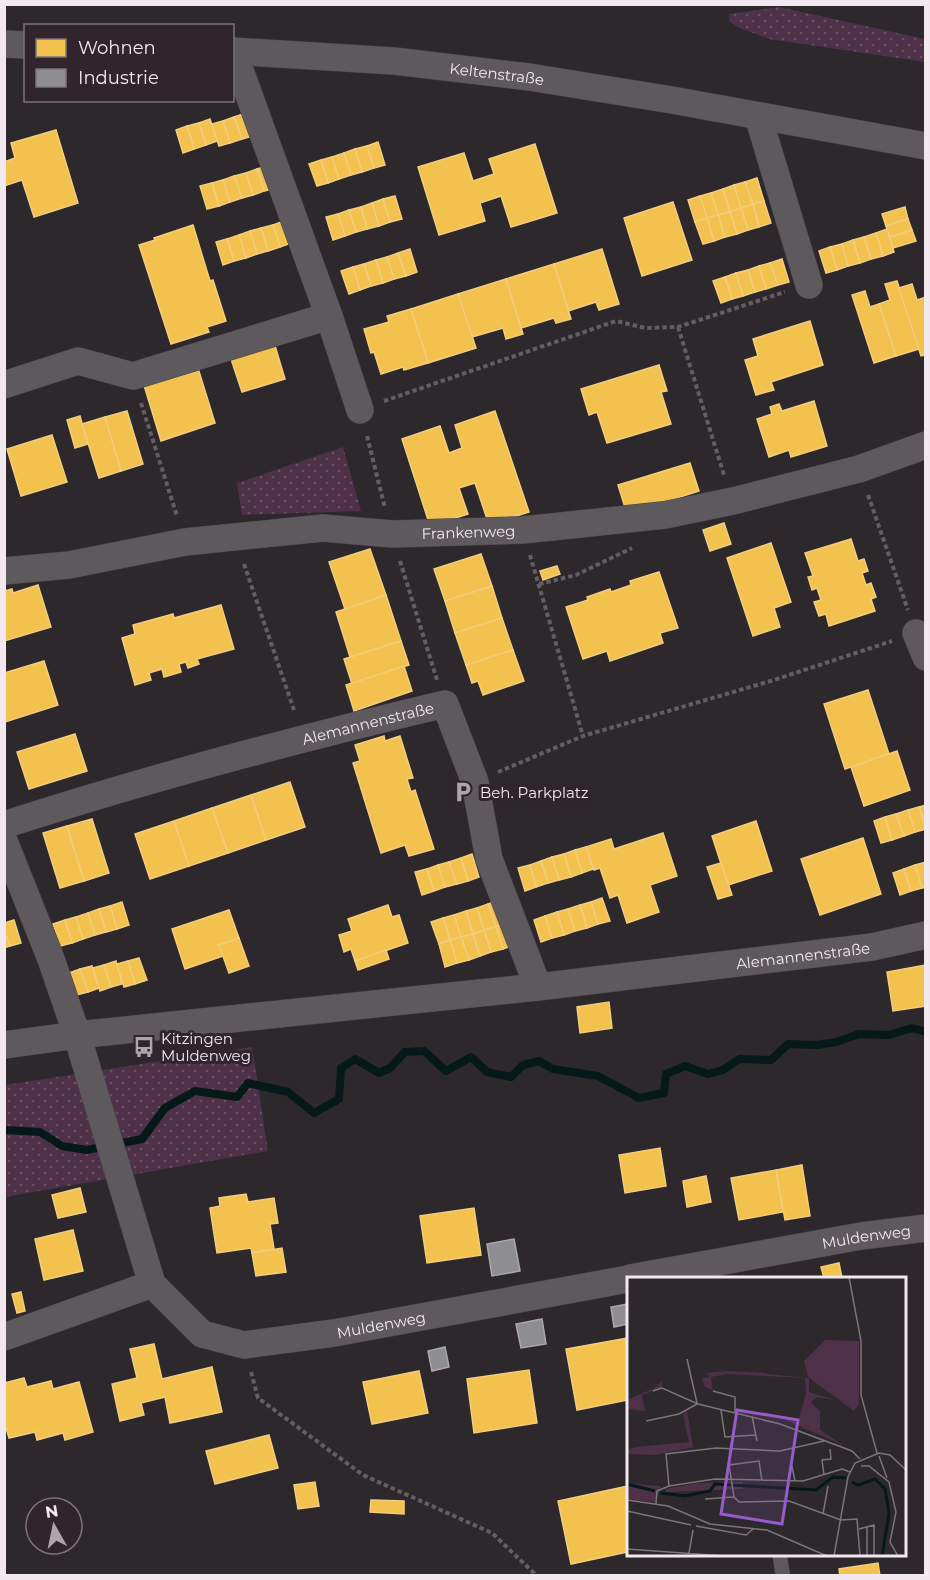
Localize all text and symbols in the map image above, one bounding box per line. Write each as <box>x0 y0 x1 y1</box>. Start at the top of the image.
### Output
legend <box>24 24 234 102</box>
text: Wohnen <box>78 37 156 59</box>
street label: Keltenstraße <box>449 58 546 89</box>
text: Industrie <box>78 67 159 89</box>
street label: Frankenweg <box>421 521 516 543</box>
street label: Alemannenstraße <box>300 698 436 748</box>
parking icon: Beh. Parkplatz <box>451 780 475 804</box>
place label: Beh. Parkplatz <box>480 783 589 802</box>
street label: Alemannenstraße <box>735 938 871 973</box>
place label: Kitzingen Muldenweg <box>161 1029 251 1065</box>
bus stop icon: Kitzingen Muldenweg <box>132 1035 156 1059</box>
street label: Muldenweg <box>820 1220 912 1252</box>
inset map <box>627 1277 906 1556</box>
street label: Muldenweg <box>335 1307 427 1342</box>
north arrow <box>24 1496 84 1556</box>
text: N <box>44 1501 60 1522</box>

